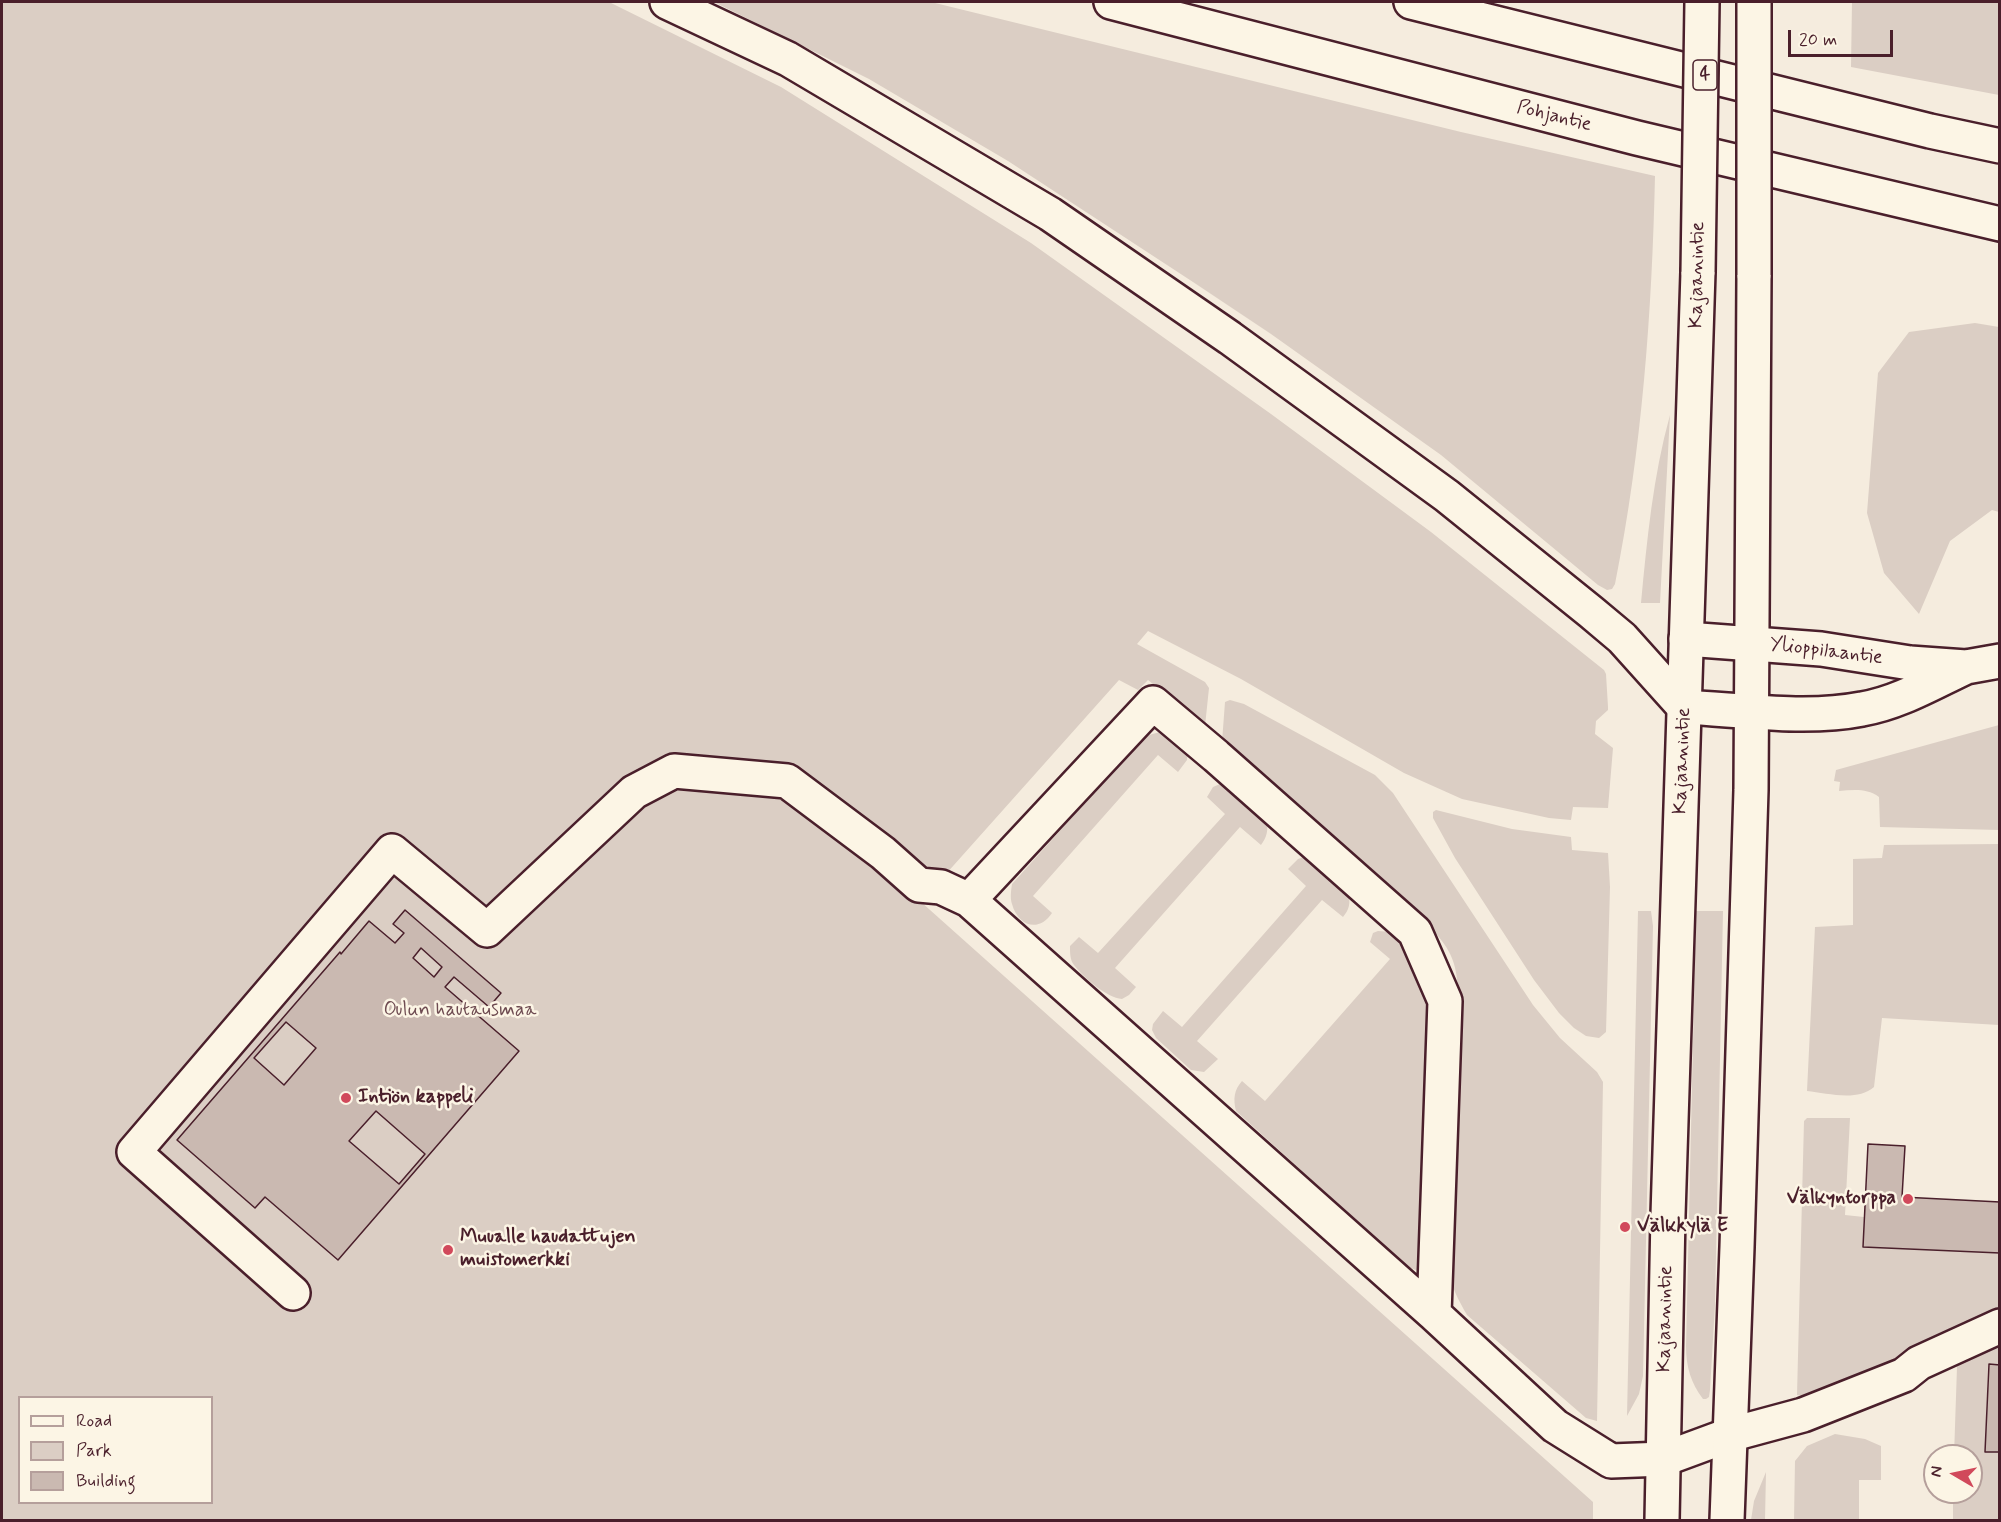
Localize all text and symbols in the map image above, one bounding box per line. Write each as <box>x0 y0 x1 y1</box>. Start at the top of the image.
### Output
scale bar <box>1791 18 1896 56</box>
text: 20 m <box>1799 28 1837 52</box>
road number: 4 <box>1693 60 1717 90</box>
street label: Pohjantie <box>1514 96 1594 138</box>
street label: Kajaanintie <box>1685 221 1711 329</box>
street label: Ylioppilaantie <box>1768 633 1884 671</box>
street label: Kajaanintie <box>1669 707 1697 815</box>
park label: Oulun hautausmaa <box>383 999 537 1023</box>
place label: Intiön kappeli <box>358 1086 473 1110</box>
marker: Intiön kappeli <box>339 1091 353 1105</box>
place label: Välkyntorppa <box>1787 1187 1896 1211</box>
marker: Välkyntorppa <box>1901 1192 1915 1206</box>
place label: Välkkylä E <box>1637 1215 1728 1239</box>
marker: Välkkylä E <box>1618 1220 1632 1234</box>
place label: Muualle haudattujen muistomerkki <box>460 1226 636 1273</box>
marker: Muualle haudattujen muistomerkki <box>441 1243 455 1257</box>
street label: Kajaanintie <box>1653 1265 1679 1373</box>
legend <box>18 1396 213 1504</box>
text: Road <box>76 1409 112 1433</box>
text: Park <box>76 1439 112 1463</box>
north arrow <box>1923 1444 1983 1504</box>
text: N <box>1925 1465 1948 1478</box>
text: Building <box>76 1469 136 1493</box>

